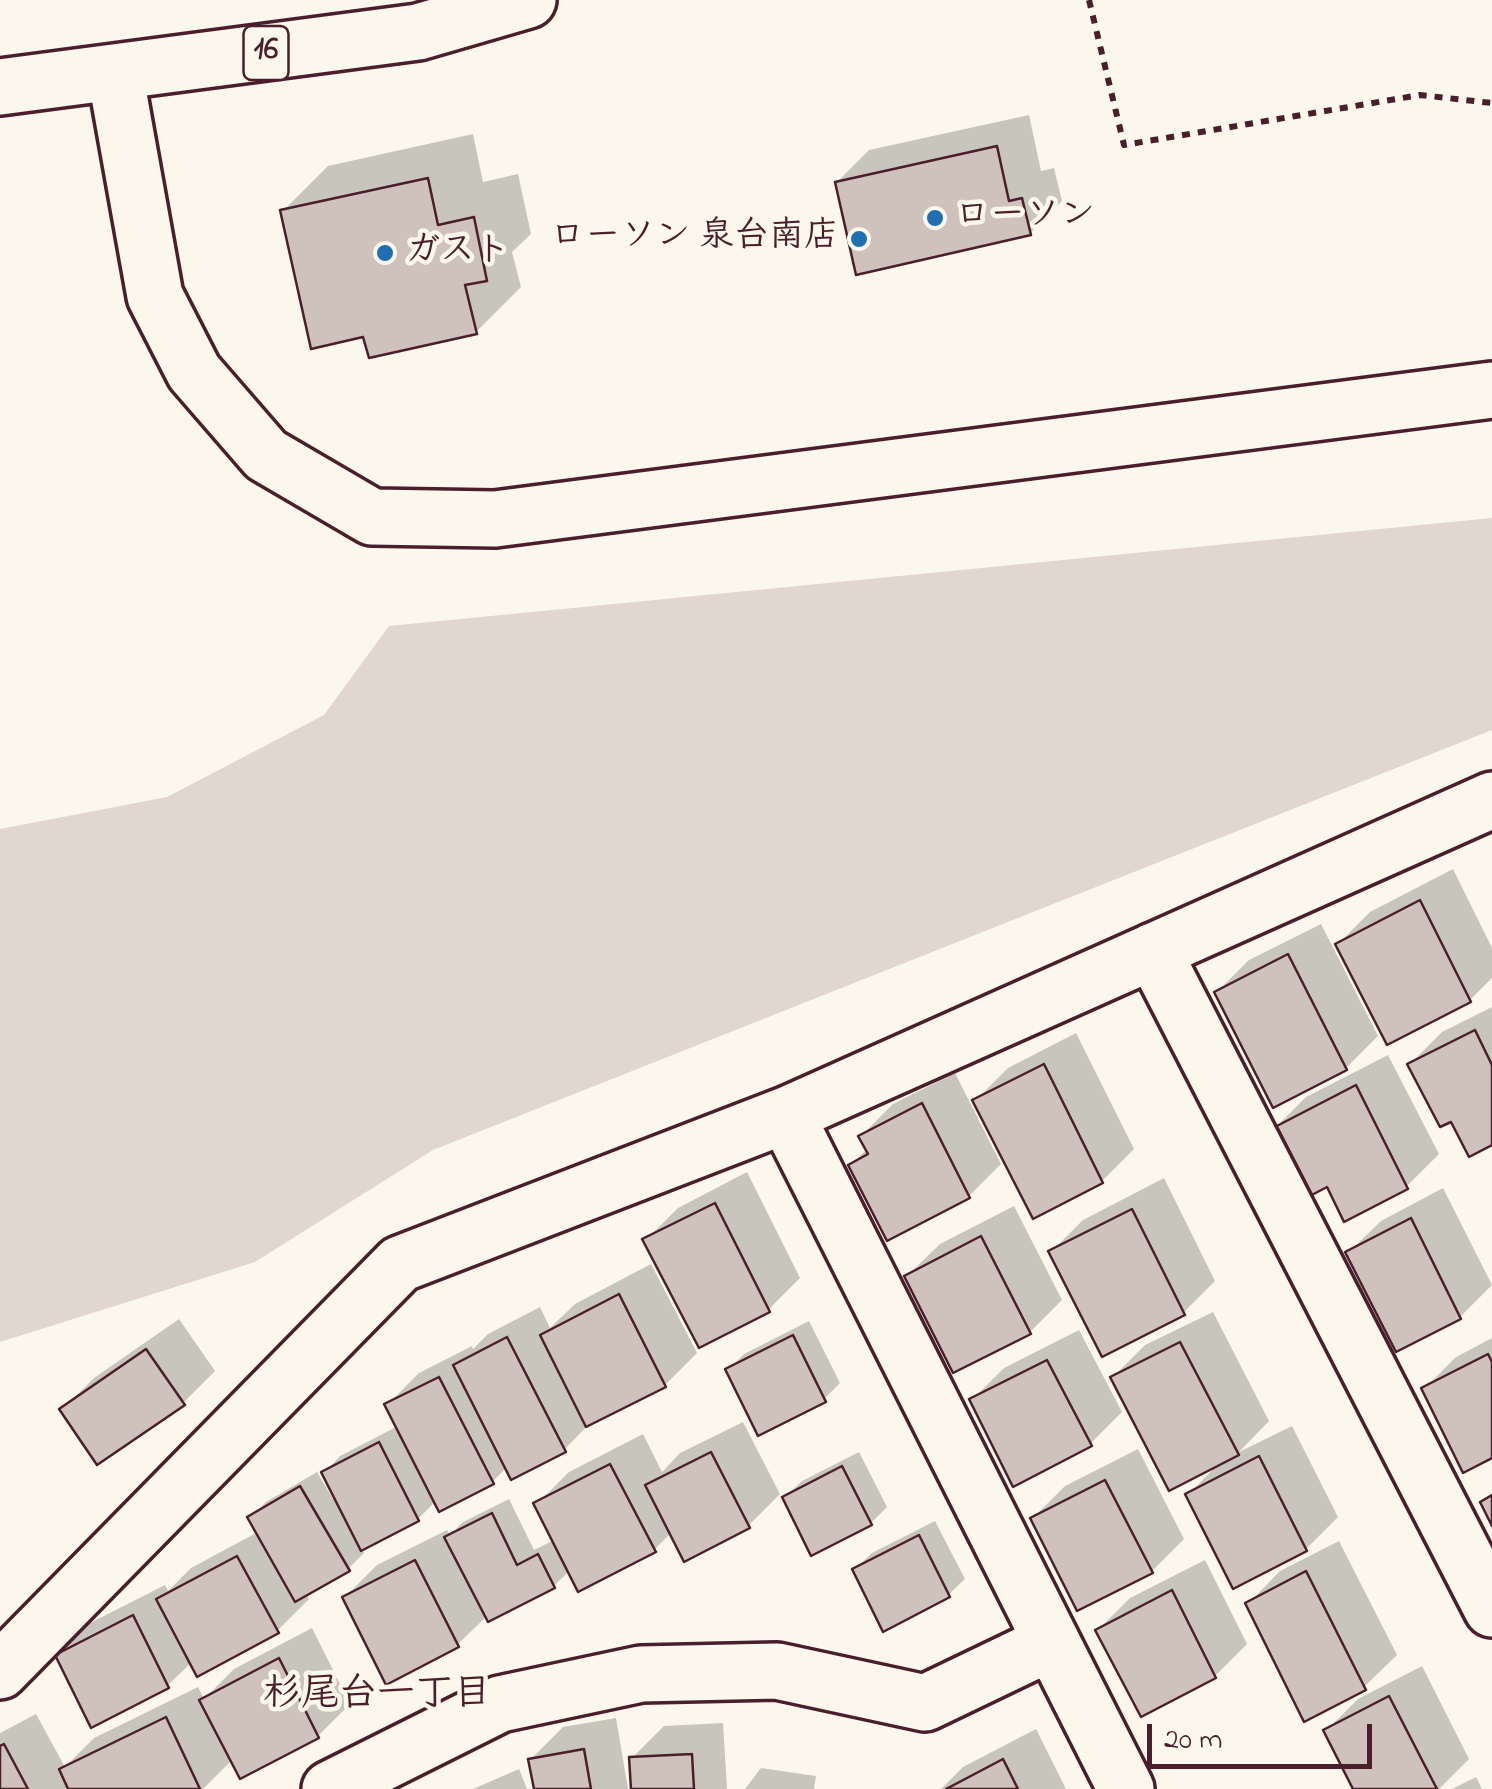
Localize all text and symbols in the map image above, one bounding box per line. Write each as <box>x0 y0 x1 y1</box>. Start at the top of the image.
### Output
road number: 16 <box>244 26 288 80</box>
place label: ローソン <box>955 197 1095 239</box>
marker: ローソン <box>924 207 946 229</box>
place label: ローソン 泉台南店 <box>550 218 839 260</box>
marker: ローソン 泉台南店 <box>848 228 870 250</box>
place label: ガスト <box>405 232 510 274</box>
marker: ガスト <box>374 242 396 264</box>
district label: 杉尾台一丁目 <box>263 1675 491 1721</box>
scale bar <box>1152 1704 1377 1766</box>
text: 20 m <box>1164 1719 1223 1763</box>

